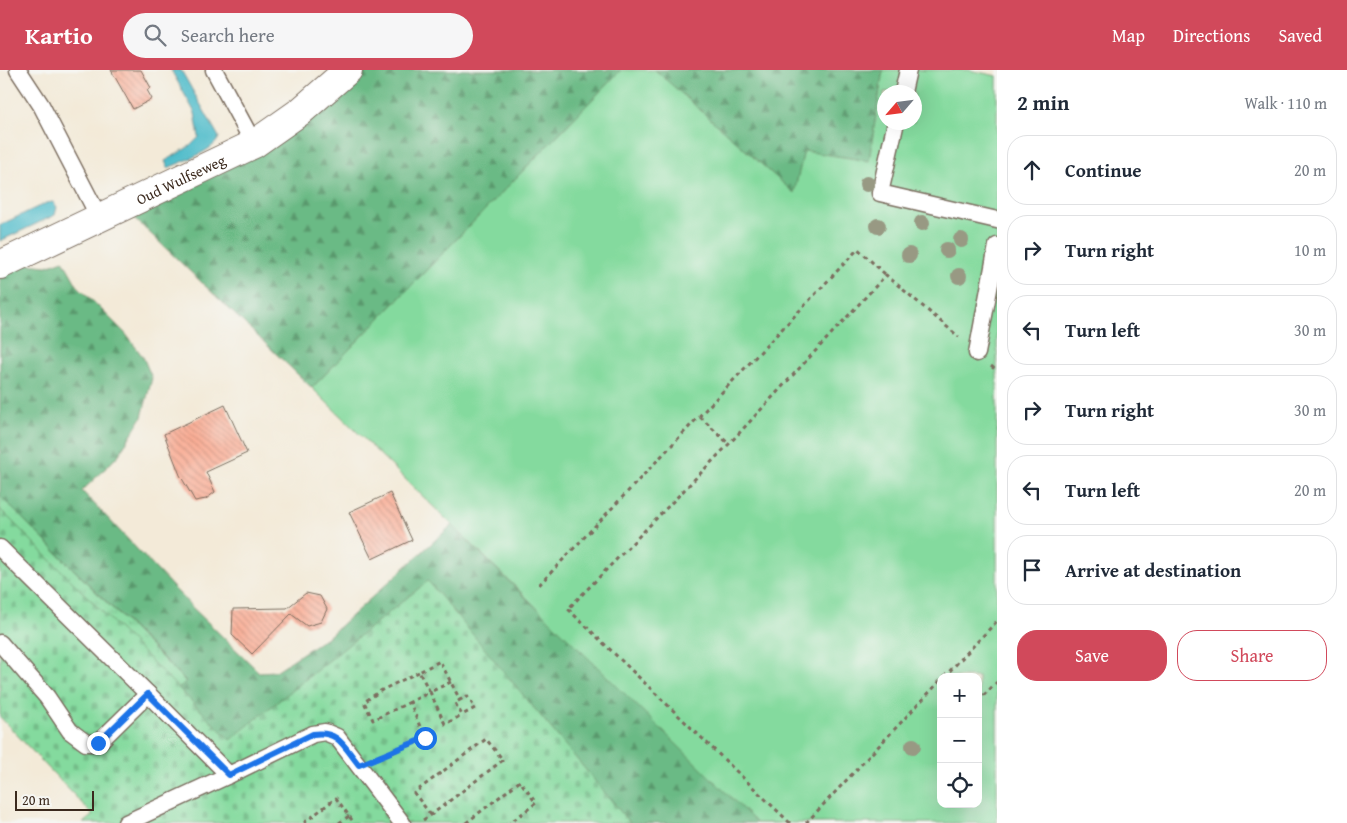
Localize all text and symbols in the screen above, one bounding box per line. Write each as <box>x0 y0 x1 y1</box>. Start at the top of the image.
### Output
search box <box>123 13 473 58</box>
text: Kartio <box>25 18 93 53</box>
icon: search <box>141 21 169 49</box>
text: Search here <box>181 21 275 49</box>
text: Map <box>1112 22 1145 49</box>
text: Directions <box>1173 22 1250 49</box>
text: Saved <box>1278 22 1322 49</box>
north arrow <box>877 85 922 130</box>
text: 2 min <box>1017 87 1069 118</box>
text: Walk · 110 m <box>1244 91 1327 115</box>
street label: Oud Wulfseweg <box>133 149 229 209</box>
icon: ahead <box>1018 156 1046 184</box>
text: Continue <box>1065 156 1142 184</box>
text: 20 m <box>1294 158 1326 182</box>
icon: right <box>1018 236 1046 264</box>
text: Turn right <box>1065 236 1154 264</box>
text: 10 m <box>1294 238 1326 262</box>
icon: left <box>1018 316 1046 344</box>
text: Turn left <box>1065 316 1140 344</box>
text: 30 m <box>1294 318 1326 342</box>
icon: right <box>1018 396 1046 424</box>
text: Turn right <box>1065 396 1154 424</box>
text: 30 m <box>1294 398 1326 422</box>
icon: left <box>1018 476 1046 504</box>
text: Turn left <box>1065 476 1140 504</box>
text: 20 m <box>1294 478 1326 502</box>
icon: arrive <box>1018 556 1046 584</box>
text: Arrive at destination <box>1065 556 1241 584</box>
button: Save <box>1017 630 1167 681</box>
button: Share <box>1177 630 1327 681</box>
map controls <box>937 673 982 808</box>
button: + <box>937 673 982 718</box>
button: − <box>937 718 982 763</box>
route start <box>414 727 437 750</box>
route end <box>87 732 110 755</box>
button: locate <box>937 763 982 808</box>
scale bar <box>15 788 94 811</box>
text: 20 m <box>22 790 50 810</box>

